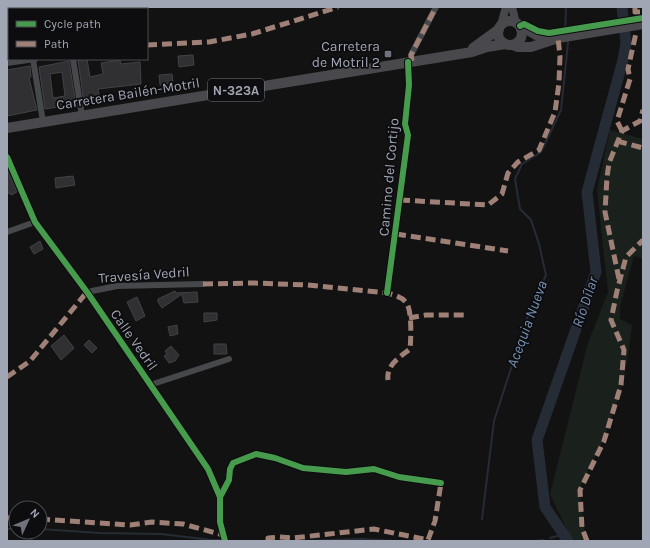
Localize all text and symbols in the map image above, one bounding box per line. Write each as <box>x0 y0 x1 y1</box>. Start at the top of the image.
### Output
legend <box>8 8 148 60</box>
text: Cycle path <box>44 17 101 31</box>
text: Path <box>44 37 69 51</box>
place label: Carretera de Motril 2 <box>312 38 380 71</box>
marker: Carretera de Motril 2 <box>383 49 393 59</box>
street label: Carretera Bailén-Motril <box>55 74 201 114</box>
road number: N-323A <box>208 79 264 101</box>
street label: Camino del Cortijo <box>375 117 403 237</box>
street label: Travesía Vedril <box>98 263 190 287</box>
water label: Río Dílar <box>568 274 602 330</box>
water label: Acequia Nueva <box>503 278 551 370</box>
street label: Calle Vedril <box>107 306 161 374</box>
north arrow <box>8 500 48 540</box>
text: N <box>27 506 42 521</box>

